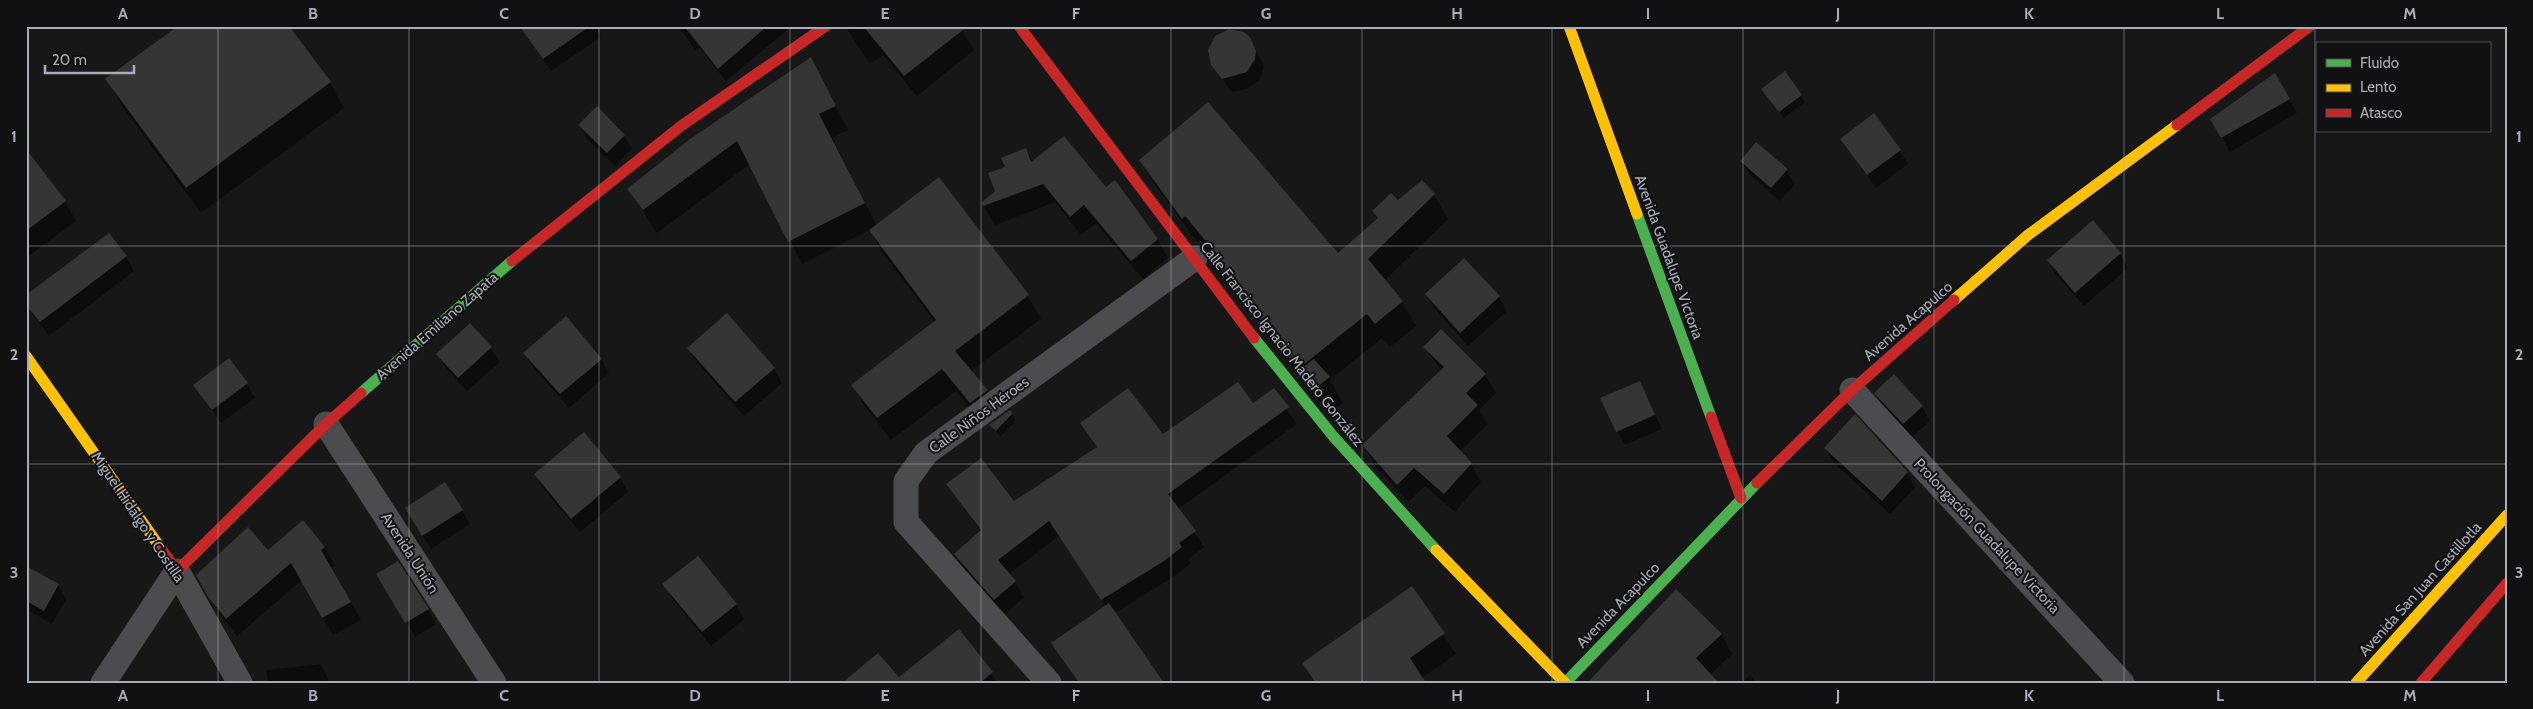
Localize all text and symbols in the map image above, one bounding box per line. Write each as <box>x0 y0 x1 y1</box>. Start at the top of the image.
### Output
text: A <box>118 4 128 23</box>
text: B <box>308 4 318 23</box>
text: C <box>499 4 509 23</box>
text: D <box>689 4 701 23</box>
text: E <box>880 4 890 23</box>
text: F <box>1072 4 1081 23</box>
text: G <box>1261 4 1271 23</box>
text: H <box>1451 4 1463 23</box>
text: I <box>1646 4 1650 23</box>
text: J <box>1835 4 1840 23</box>
text: K <box>2024 4 2034 23</box>
text: L <box>2216 4 2224 23</box>
text: M <box>2403 4 2417 23</box>
scale bar <box>45 42 134 74</box>
legend <box>2316 42 2490 132</box>
text: 20 m <box>52 51 87 69</box>
text: Fluido <box>2360 54 2399 72</box>
text: Lento <box>2360 78 2397 96</box>
text: Atasco <box>2360 104 2402 122</box>
text: 1 <box>11 127 17 146</box>
text: 1 <box>2516 127 2522 146</box>
street label: Avenida Guadalupe Victoria <box>1631 172 1707 342</box>
street label: Calle Francisco Ignacio Madero González <box>1196 238 1368 450</box>
street label: Avenida Emiliano Zapata <box>372 268 502 384</box>
street label: Avenida Acapulco <box>1860 278 1956 364</box>
text: 2 <box>10 345 18 364</box>
text: 2 <box>2515 345 2523 364</box>
street label: Calle Niños Héroes <box>926 373 1032 457</box>
street label: Miguel Hidalgo y Costilla <box>88 448 189 586</box>
street label: Prolongación Guadalupe Victoria <box>1910 455 2064 618</box>
street label: Avenida Unión <box>377 509 443 597</box>
street label: Avenida San Juan Castillotla <box>2355 518 2485 660</box>
street label: Avenida Acapulco <box>1573 559 1663 651</box>
text: 3 <box>10 563 18 582</box>
text: 3 <box>2515 563 2523 582</box>
text: A <box>118 686 128 705</box>
text: B <box>308 686 318 705</box>
text: C <box>499 686 509 705</box>
text: D <box>689 686 701 705</box>
text: E <box>880 686 890 705</box>
text: F <box>1072 686 1081 705</box>
text: G <box>1261 686 1271 705</box>
text: H <box>1451 686 1463 705</box>
text: I <box>1646 686 1650 705</box>
text: J <box>1835 686 1840 705</box>
text: K <box>2024 686 2034 705</box>
text: L <box>2216 686 2224 705</box>
text: M <box>2403 686 2417 705</box>

